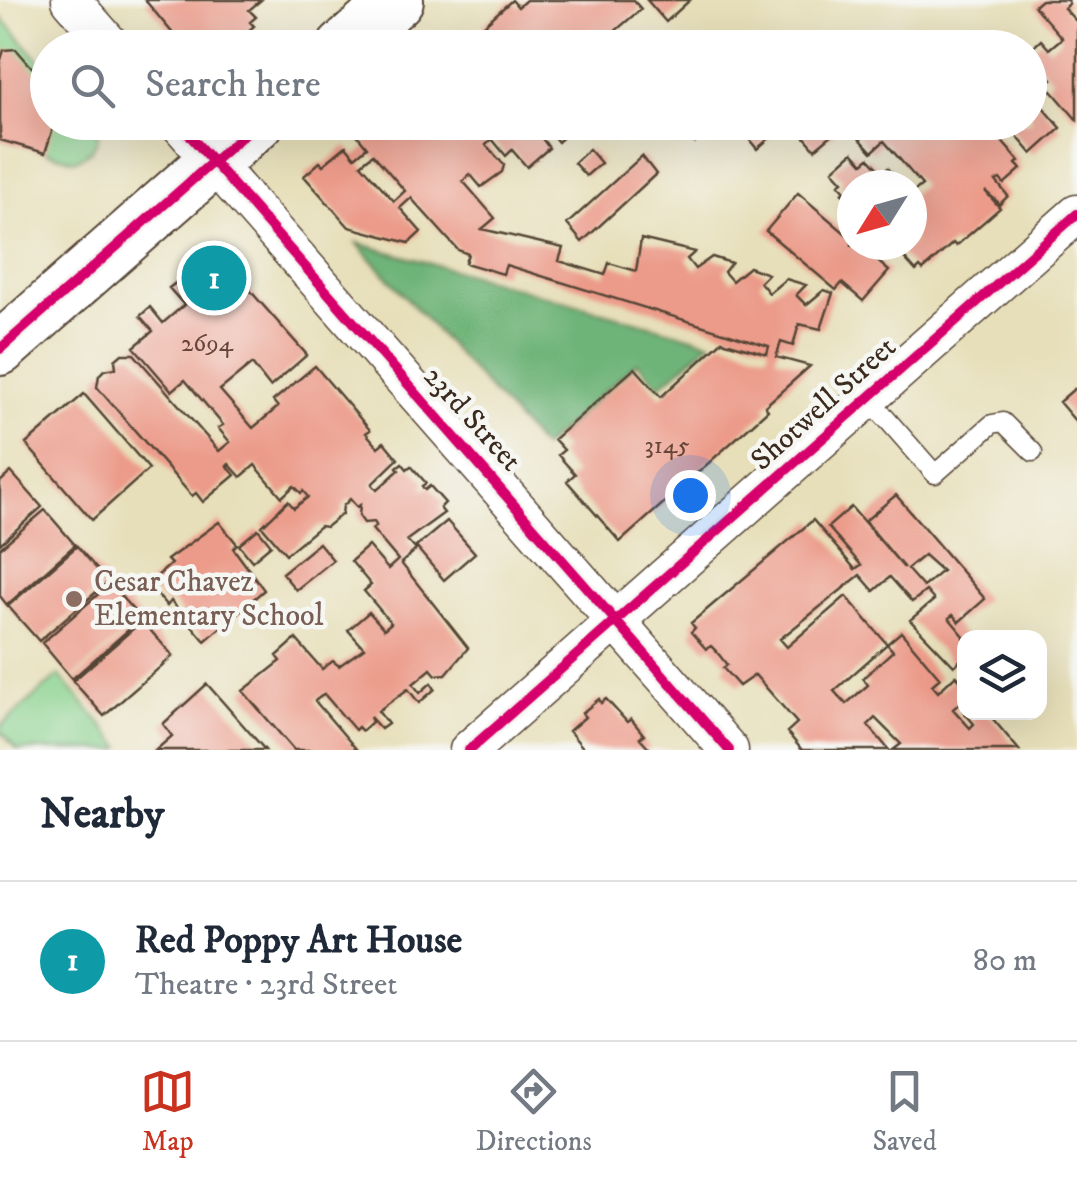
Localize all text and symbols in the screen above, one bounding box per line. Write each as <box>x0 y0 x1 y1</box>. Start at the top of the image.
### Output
search box <box>30 30 1047 140</box>
icon: search <box>65 58 120 113</box>
text: Search here <box>145 61 321 109</box>
north arrow <box>837 170 927 260</box>
pin: 1 <box>182 240 246 316</box>
house number: 2694 <box>181 328 234 359</box>
street label: Shotwell Street <box>744 329 904 479</box>
street label: 23rd Street <box>415 359 529 479</box>
house number: 3145 <box>644 430 690 461</box>
your location <box>665 470 716 521</box>
place label: Cesar Chavez Elementary School <box>94 564 323 635</box>
marker: Cesar Chavez Elementary School <box>63 588 85 610</box>
map controls <box>957 630 1047 720</box>
button: layers <box>957 630 1047 720</box>
text: Nearby <box>40 789 164 841</box>
text: Red Poppy Art House <box>135 917 462 965</box>
text: 1 <box>67 941 78 981</box>
text: 80 m <box>973 941 1037 981</box>
text: Theatre · 23rd Street <box>135 965 398 1005</box>
tab: Map <box>140 1064 195 1159</box>
tab: Directions <box>476 1064 592 1159</box>
tab: Saved <box>872 1064 937 1159</box>

